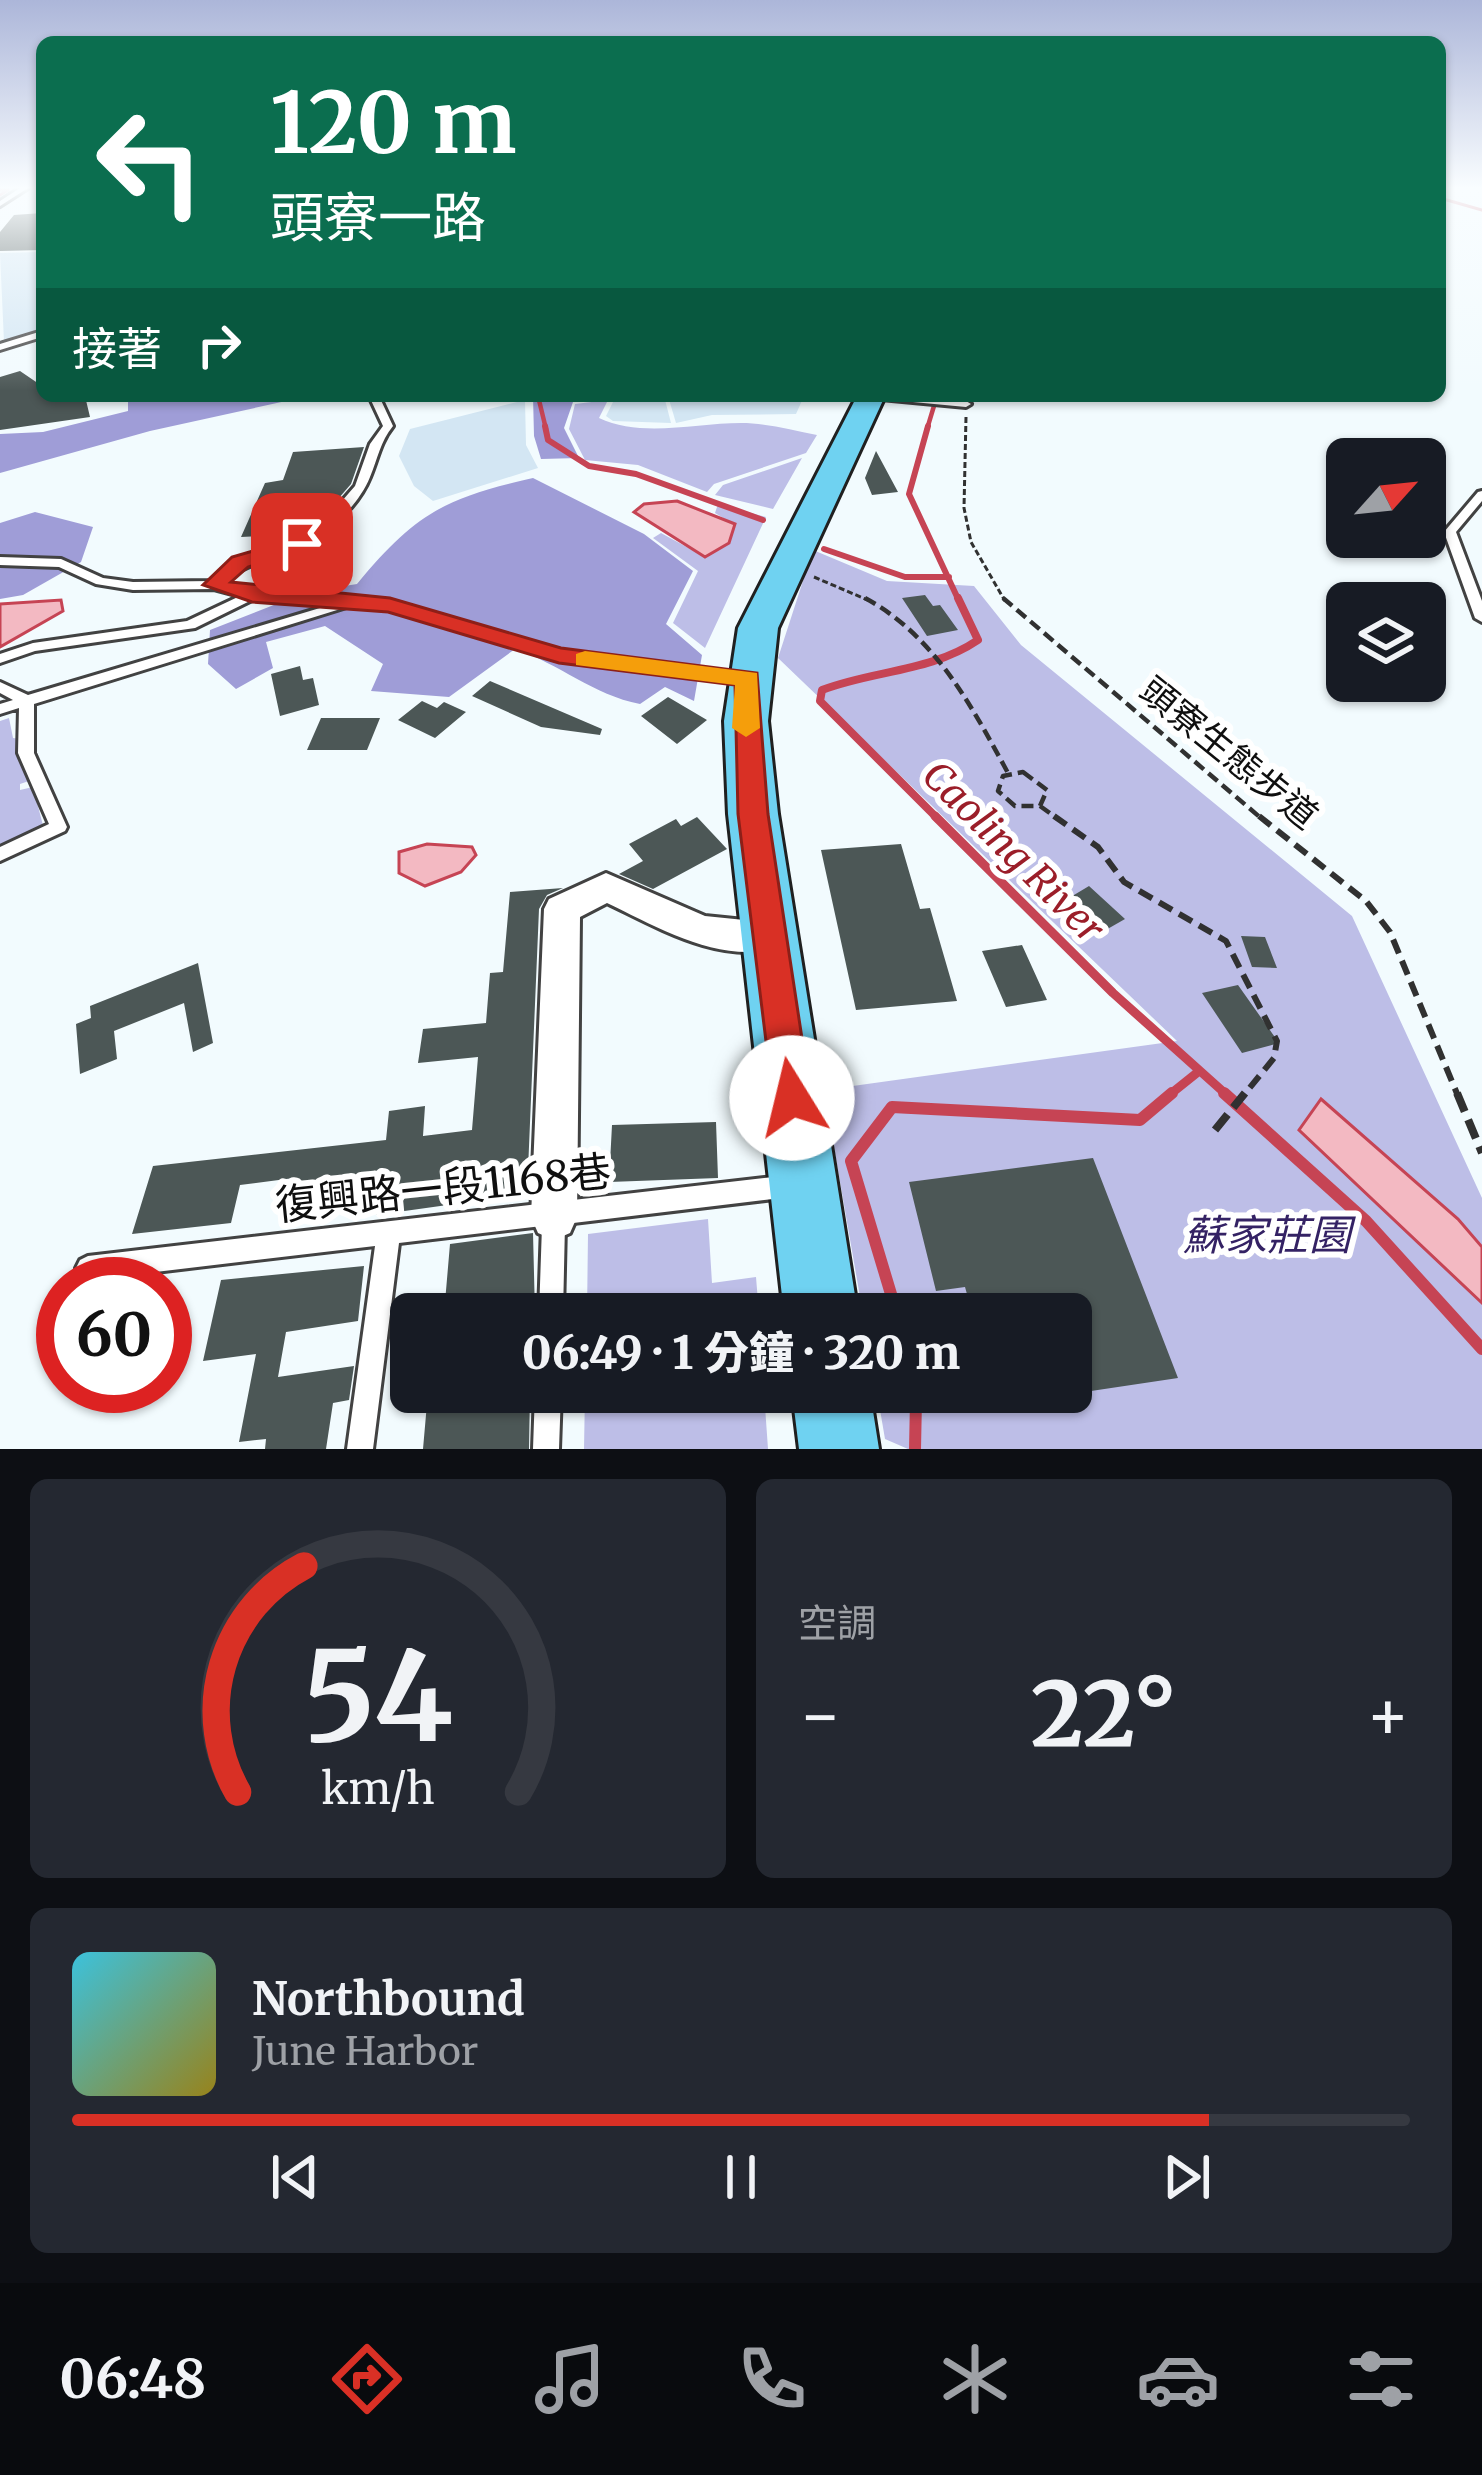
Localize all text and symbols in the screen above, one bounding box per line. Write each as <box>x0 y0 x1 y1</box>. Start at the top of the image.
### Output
text: 120 m <box>270 70 517 176</box>
icon: left <box>72 84 228 240</box>
text: 頭寮一路 <box>270 184 486 252</box>
icon: right <box>186 312 252 378</box>
text: 接著 <box>72 321 162 377</box>
north arrow <box>1326 438 1446 558</box>
map controls <box>1326 438 1446 702</box>
pin <box>251 493 353 595</box>
icon: arrive <box>269 511 335 577</box>
button: layers <box>1326 582 1446 702</box>
street label: 頭寮生態步道 <box>1131 668 1327 838</box>
water label: Caoling River <box>912 751 1115 954</box>
position arrow <box>729 1035 855 1161</box>
street label: 復興路一段1168巷 <box>273 1145 613 1231</box>
park label: 蘇家莊園 <box>1183 1209 1356 1261</box>
speed limit sign: 60 <box>36 1257 192 1413</box>
text: 06:49 · 1 分鐘 · 320 m <box>522 1325 960 1381</box>
text: 空調 <box>798 1599 876 1648</box>
text: 54 <box>303 1618 453 1775</box>
text: 22° <box>1031 1658 1177 1772</box>
text: − <box>798 1674 842 1757</box>
text: + <box>1366 1674 1410 1757</box>
text: km/h <box>321 1761 435 1815</box>
text: Northbound <box>252 1971 525 2027</box>
text: June Harbor <box>252 2027 478 2076</box>
icon: previous <box>262 2144 328 2210</box>
icon: pause <box>708 2144 774 2210</box>
icon: next <box>1154 2144 1220 2210</box>
icon: directions <box>325 2337 409 2421</box>
icon: music <box>528 2337 612 2421</box>
icon: phone <box>730 2337 814 2421</box>
icon: climate <box>933 2337 1017 2421</box>
icon: car <box>1136 2337 1220 2421</box>
icon: filters <box>1339 2337 1423 2421</box>
text: 06:48 <box>59 2345 206 2413</box>

